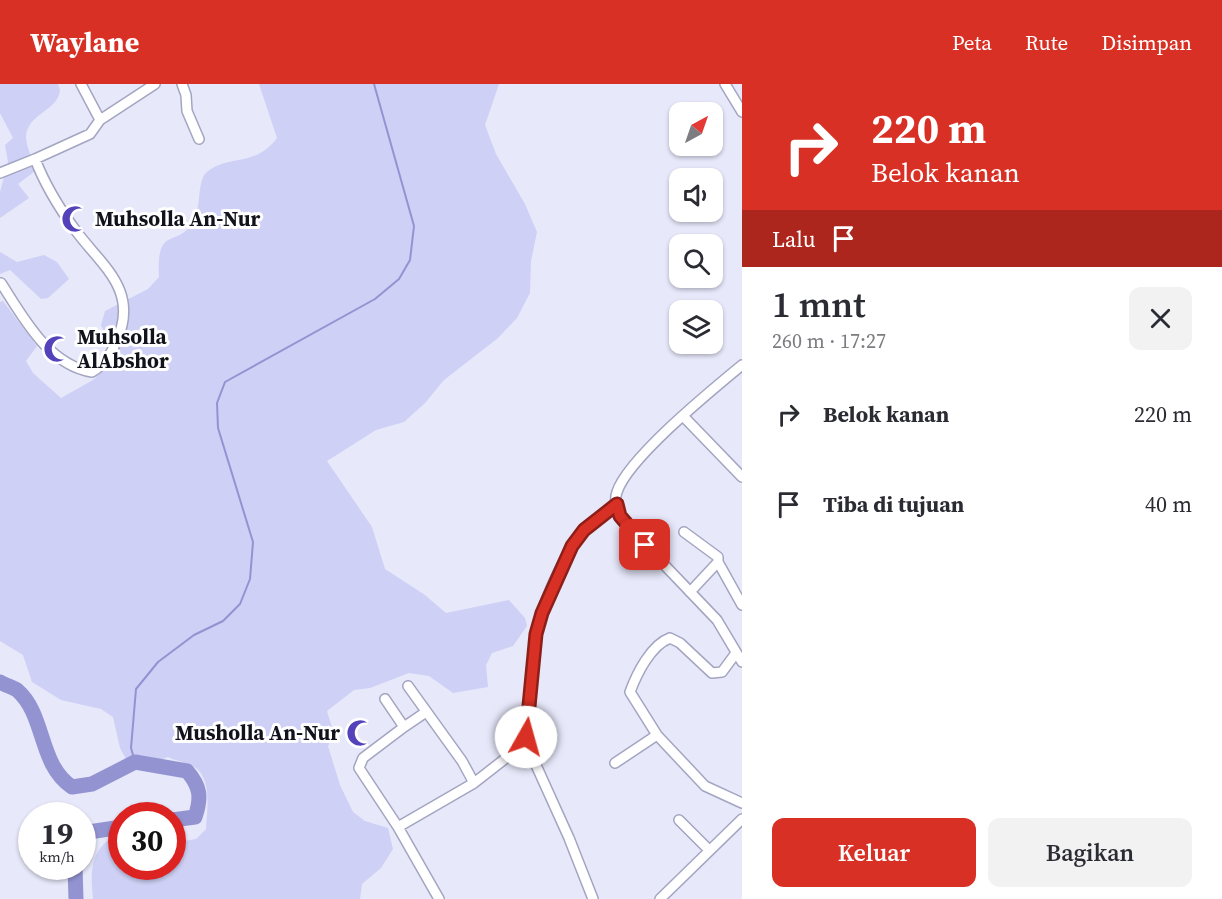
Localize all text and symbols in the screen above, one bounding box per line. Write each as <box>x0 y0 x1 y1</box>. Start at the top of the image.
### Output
text: Waylane <box>30 23 139 61</box>
text: Peta <box>952 28 992 57</box>
text: Rute <box>1025 28 1068 57</box>
text: Disimpan <box>1101 28 1192 57</box>
text: 220 m <box>871 99 986 157</box>
north arrow <box>669 102 723 156</box>
map controls <box>669 102 723 354</box>
icon: right <box>772 108 850 186</box>
text: Belok kanan <box>871 154 1020 191</box>
button: sound <box>669 168 723 222</box>
mosque icon: Muhsolla An-Nur <box>60 204 90 234</box>
place label: Muhsolla An-Nur <box>95 204 260 233</box>
icon: arrive <box>827 222 860 255</box>
text: Lalu <box>772 224 815 254</box>
button: search <box>669 234 723 288</box>
text: 1 mnt <box>772 280 865 329</box>
button: close <box>1129 287 1192 350</box>
button: layers <box>669 300 723 354</box>
place label: Muhsolla AlAbshor <box>77 322 169 375</box>
text: 260 m · 17:27 <box>772 327 886 355</box>
mosque icon: Muhsolla AlAbshor <box>42 334 72 364</box>
icon: right <box>772 398 805 431</box>
text: Belok kanan <box>823 399 949 429</box>
text: 220 m <box>1134 399 1192 429</box>
icon: arrive <box>772 488 805 521</box>
text: Tiba di tujuan <box>823 489 964 519</box>
text: 40 m <box>1145 489 1192 519</box>
pin <box>619 519 670 570</box>
icon: arrive <box>628 528 661 561</box>
position arrow <box>494 705 558 769</box>
place label: Musholla An-Nur <box>175 718 340 747</box>
mosque icon: Musholla An-Nur <box>345 718 375 748</box>
speed limit sign: 30 <box>108 802 186 880</box>
text: 19 <box>41 813 73 854</box>
button: Keluar <box>772 818 976 887</box>
button: Bagikan <box>988 818 1192 887</box>
text: km/h <box>39 846 75 867</box>

